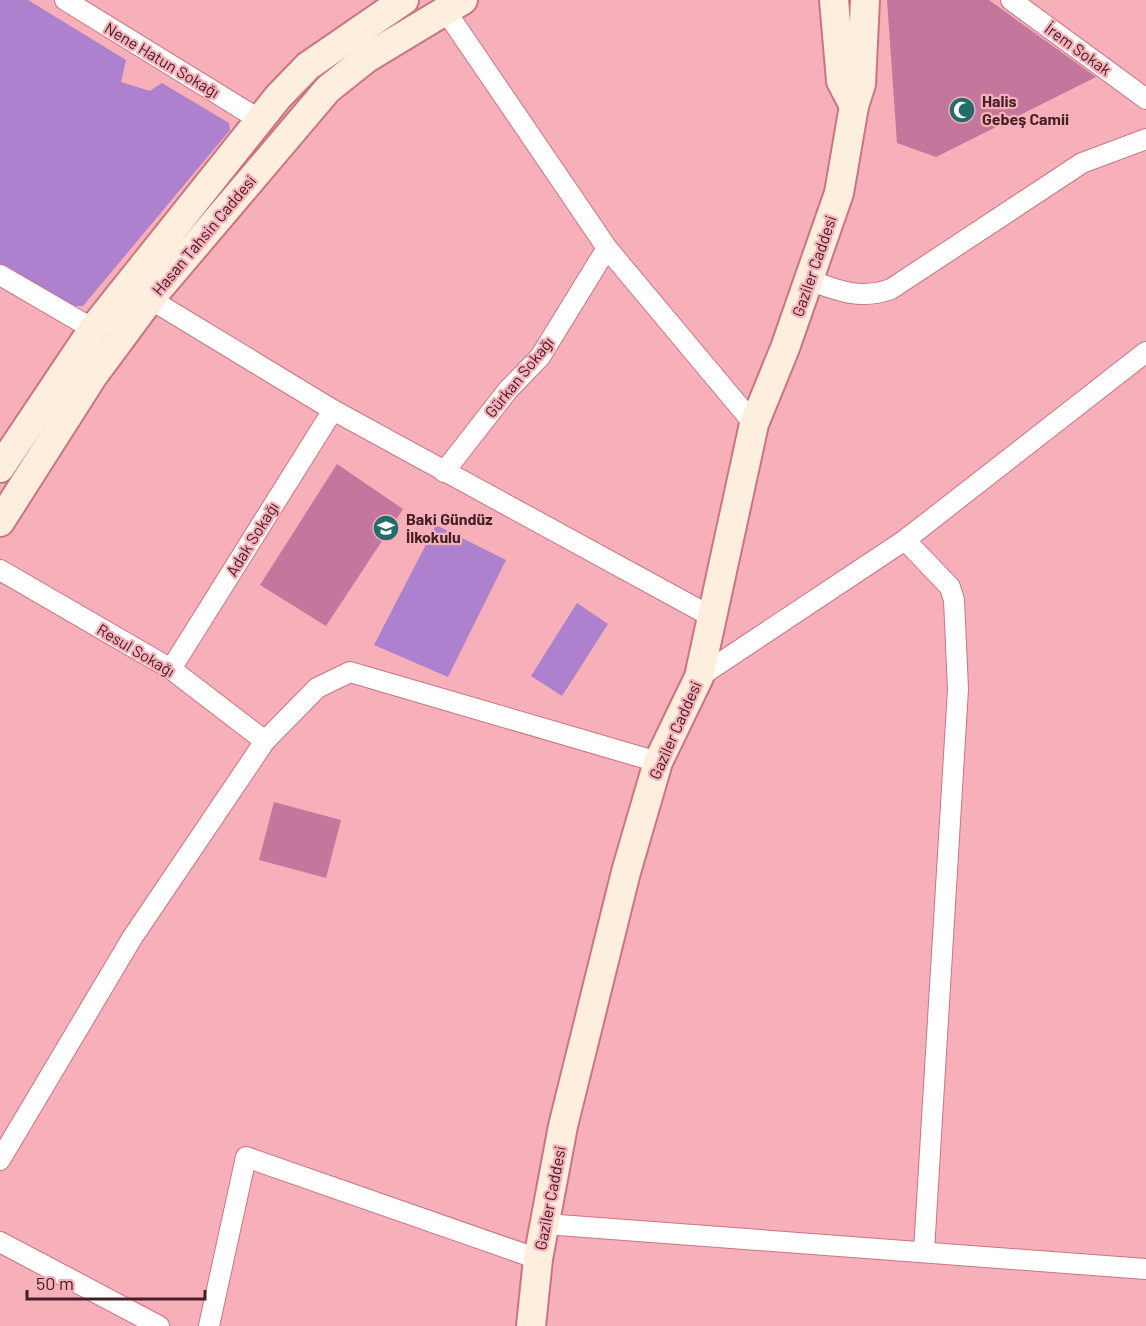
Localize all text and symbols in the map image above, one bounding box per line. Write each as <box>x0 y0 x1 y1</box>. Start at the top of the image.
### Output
street label: Nene Hatun Sokağı <box>101 18 223 101</box>
street label: İrem Sokak <box>1042 18 1115 79</box>
place label: Halis Gebeş Camii <box>982 91 1069 128</box>
mosque icon: Halis Gebeş Camii <box>947 95 977 125</box>
street label: Hasan Tahsin Caddesi <box>148 171 259 299</box>
street label: Gaziler Caddesi <box>787 213 840 319</box>
street label: Gürkan Sokağı <box>480 333 557 421</box>
street label: Adak Sokağı <box>221 498 282 579</box>
place label: Baki Gündüz İlkokulu <box>406 509 493 546</box>
school or university icon: Baki Gündüz İlkokulu <box>371 513 401 543</box>
street label: Resul Sokağı <box>94 619 179 680</box>
street label: Gaziler Caddesi <box>644 678 705 782</box>
street label: Gaziler Caddesi <box>530 1144 569 1252</box>
scale bar <box>27 1263 206 1301</box>
text: 50 m <box>36 1272 74 1294</box>

